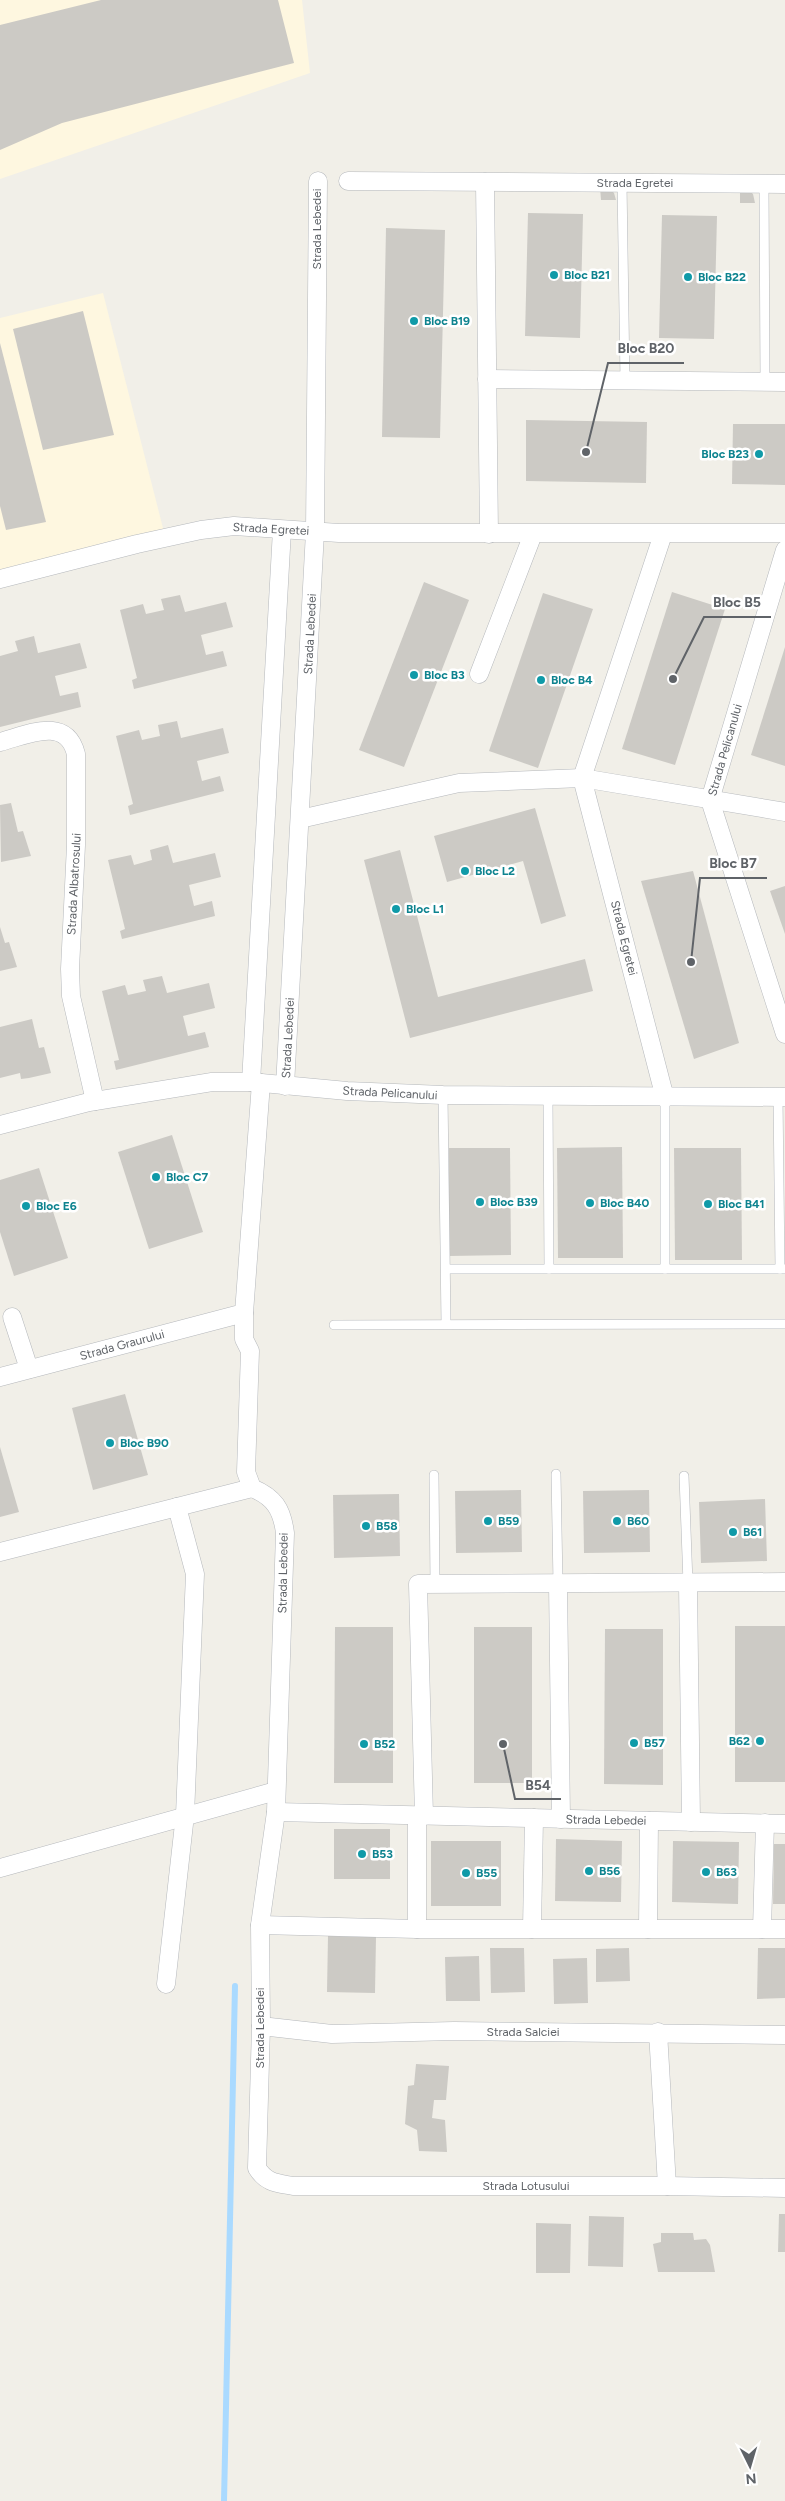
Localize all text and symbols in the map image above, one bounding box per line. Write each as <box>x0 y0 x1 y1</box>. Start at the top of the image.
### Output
street label: Strada Egretei <box>597 176 673 190</box>
street label: Strada Lebedei <box>310 189 324 269</box>
place label: Bloc B21 <box>564 268 610 282</box>
marker: Bloc B21 <box>548 269 560 281</box>
place label: Bloc B22 <box>698 270 746 284</box>
marker: Bloc B22 <box>682 271 694 283</box>
place label: Bloc B19 <box>424 314 470 328</box>
marker: Bloc B19 <box>408 315 420 327</box>
callout: Bloc B20 <box>608 334 684 363</box>
text: Bloc B20 <box>618 340 674 357</box>
place label: Bloc B23 <box>701 447 749 461</box>
marker: Bloc B23 <box>753 448 765 460</box>
street label: Strada Egretei <box>232 520 310 538</box>
callout: Bloc B5 <box>704 588 771 617</box>
street label: Strada Lebedei <box>301 593 319 675</box>
text: Bloc B5 <box>713 594 761 611</box>
place label: Bloc B3 <box>424 668 465 682</box>
marker: Bloc B3 <box>408 669 420 681</box>
place label: Bloc B4 <box>551 673 593 687</box>
marker: Bloc B4 <box>535 674 547 686</box>
street label: Strada Pelicanului <box>705 702 745 798</box>
street label: Strada Albatrosului <box>64 833 84 935</box>
callout: Bloc B7 <box>700 849 767 878</box>
text: Bloc B7 <box>709 855 757 872</box>
place label: Bloc L2 <box>475 864 515 878</box>
marker: Bloc L2 <box>459 865 471 877</box>
street label: Strada Egretei <box>608 899 640 977</box>
place label: Bloc L1 <box>406 902 444 916</box>
marker: Bloc L1 <box>390 903 402 915</box>
street label: Strada Lebedei <box>279 997 297 1079</box>
street label: Strada Pelicanului <box>342 1084 438 1102</box>
place label: Bloc C7 <box>166 1170 208 1184</box>
marker: Bloc C7 <box>150 1171 162 1183</box>
place label: Bloc B39 <box>490 1195 538 1209</box>
marker: Bloc B39 <box>474 1196 486 1208</box>
place label: Bloc B40 <box>600 1196 650 1210</box>
marker: Bloc B40 <box>584 1197 596 1209</box>
place label: Bloc B41 <box>718 1197 765 1211</box>
marker: Bloc B41 <box>702 1198 714 1210</box>
place label: Bloc E6 <box>36 1199 77 1213</box>
marker: Bloc E6 <box>20 1200 32 1212</box>
street label: Strada Graurului <box>78 1327 166 1363</box>
place label: Bloc B90 <box>120 1436 169 1450</box>
marker: Bloc B90 <box>104 1437 116 1449</box>
place label: B59 <box>498 1514 519 1528</box>
place label: B60 <box>627 1514 649 1528</box>
marker: B59 <box>482 1515 494 1527</box>
marker: B60 <box>611 1515 623 1527</box>
place label: B58 <box>376 1519 398 1533</box>
marker: B58 <box>360 1520 372 1532</box>
place label: B61 <box>743 1525 762 1539</box>
marker: B61 <box>727 1526 739 1538</box>
street label: Strada Lebedei <box>275 1532 291 1614</box>
place label: B62 <box>729 1734 750 1748</box>
marker: B62 <box>754 1735 766 1747</box>
place label: B57 <box>644 1736 665 1750</box>
place label: B52 <box>374 1737 395 1751</box>
marker: B57 <box>628 1737 640 1749</box>
marker: B52 <box>358 1738 370 1750</box>
callout: B54 <box>515 1770 561 1799</box>
text: B54 <box>525 1777 551 1794</box>
street label: Strada Lebedei <box>565 1812 647 1828</box>
place label: B53 <box>372 1847 393 1861</box>
marker: B53 <box>356 1848 368 1860</box>
place label: B56 <box>599 1864 620 1878</box>
marker: B56 <box>583 1865 595 1877</box>
place label: B63 <box>716 1865 737 1879</box>
place label: B55 <box>476 1866 497 1880</box>
marker: B63 <box>700 1866 712 1878</box>
marker: B55 <box>460 1867 472 1879</box>
street label: Strada Lebedei <box>253 1988 267 2068</box>
street label: Strada Salciei <box>487 2025 559 2039</box>
street label: Strada Lotusului <box>482 2179 570 2193</box>
north arrow <box>725 2441 775 2491</box>
text: N <box>745 2470 757 2487</box>

